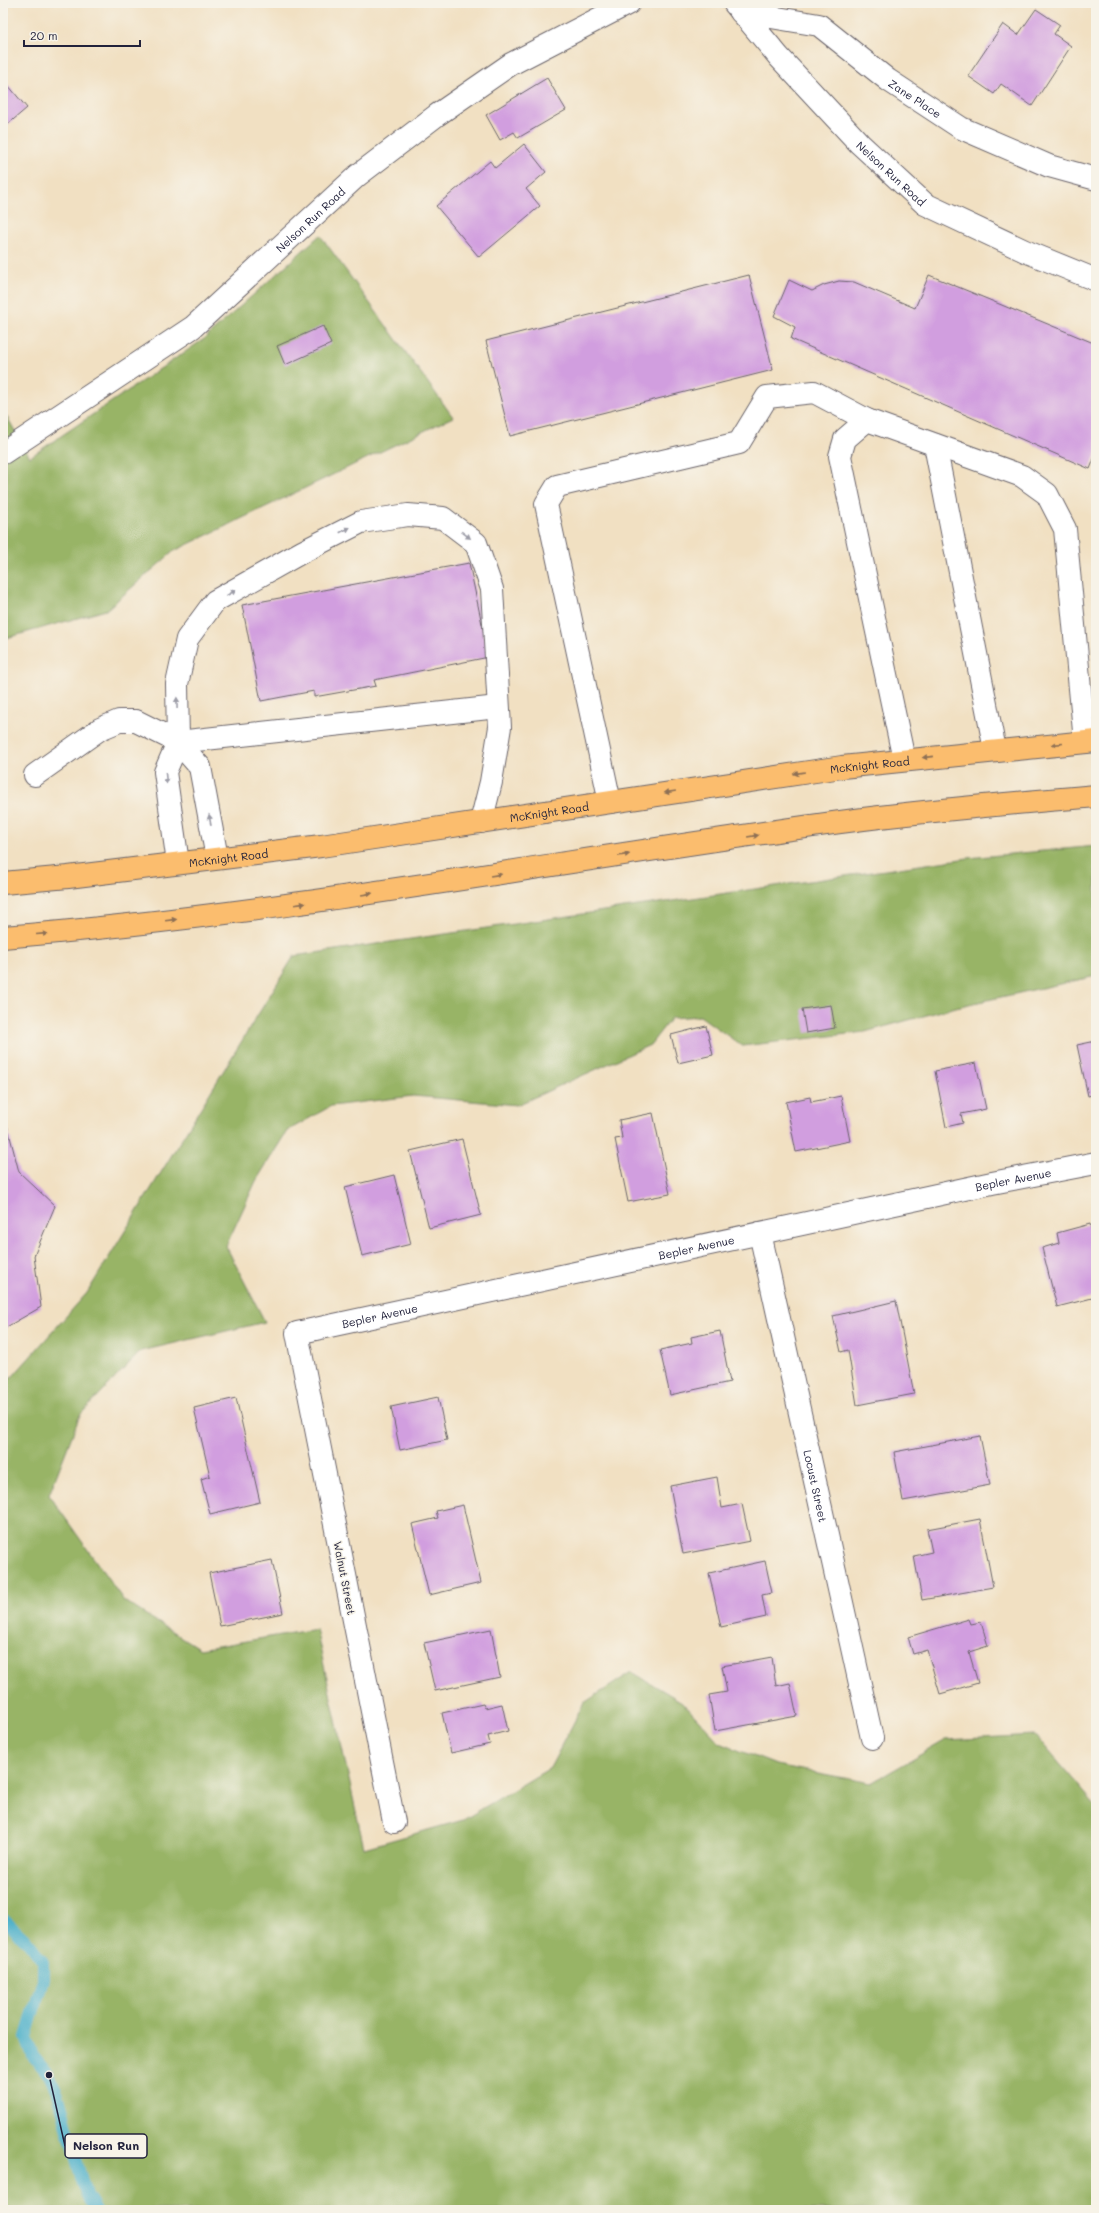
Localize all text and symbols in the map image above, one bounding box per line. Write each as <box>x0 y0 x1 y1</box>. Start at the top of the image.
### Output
scale bar <box>24 22 140 48</box>
text: 20 m <box>30 27 58 43</box>
street label: Zane Place <box>886 75 945 121</box>
street label: Nelson Run Road <box>854 137 929 209</box>
street label: Nelson Run Road <box>272 183 348 255</box>
one-way arrow <box>339 527 350 533</box>
one-way arrow <box>461 531 471 539</box>
one-way arrow <box>225 589 236 596</box>
one-way arrow <box>174 696 180 709</box>
one-way arrow <box>1051 741 1063 748</box>
street label: McKnight Road <box>829 753 910 776</box>
one-way arrow <box>922 754 934 760</box>
one-way arrow <box>793 770 805 776</box>
one-way arrow <box>163 772 169 784</box>
one-way arrow <box>664 790 676 796</box>
street label: McKnight Road <box>509 798 590 825</box>
one-way arrow <box>206 814 212 826</box>
one-way arrow <box>747 833 759 839</box>
street label: McKnight Road <box>188 845 269 870</box>
one-way arrow <box>618 852 630 858</box>
one-way arrow <box>490 872 502 878</box>
one-way arrow <box>361 891 373 897</box>
one-way arrow <box>294 901 306 907</box>
one-way arrow <box>165 917 177 924</box>
one-way arrow <box>36 931 48 938</box>
street label: Bepler Avenue <box>974 1164 1053 1194</box>
street label: Bepler Avenue <box>657 1231 736 1262</box>
street label: Bepler Avenue <box>340 1300 419 1331</box>
street label: Locust Street <box>801 1448 831 1524</box>
street label: Walnut Street <box>331 1540 360 1616</box>
callout: Nelson Run <box>65 2134 147 2158</box>
text: Nelson Run <box>73 2137 139 2153</box>

